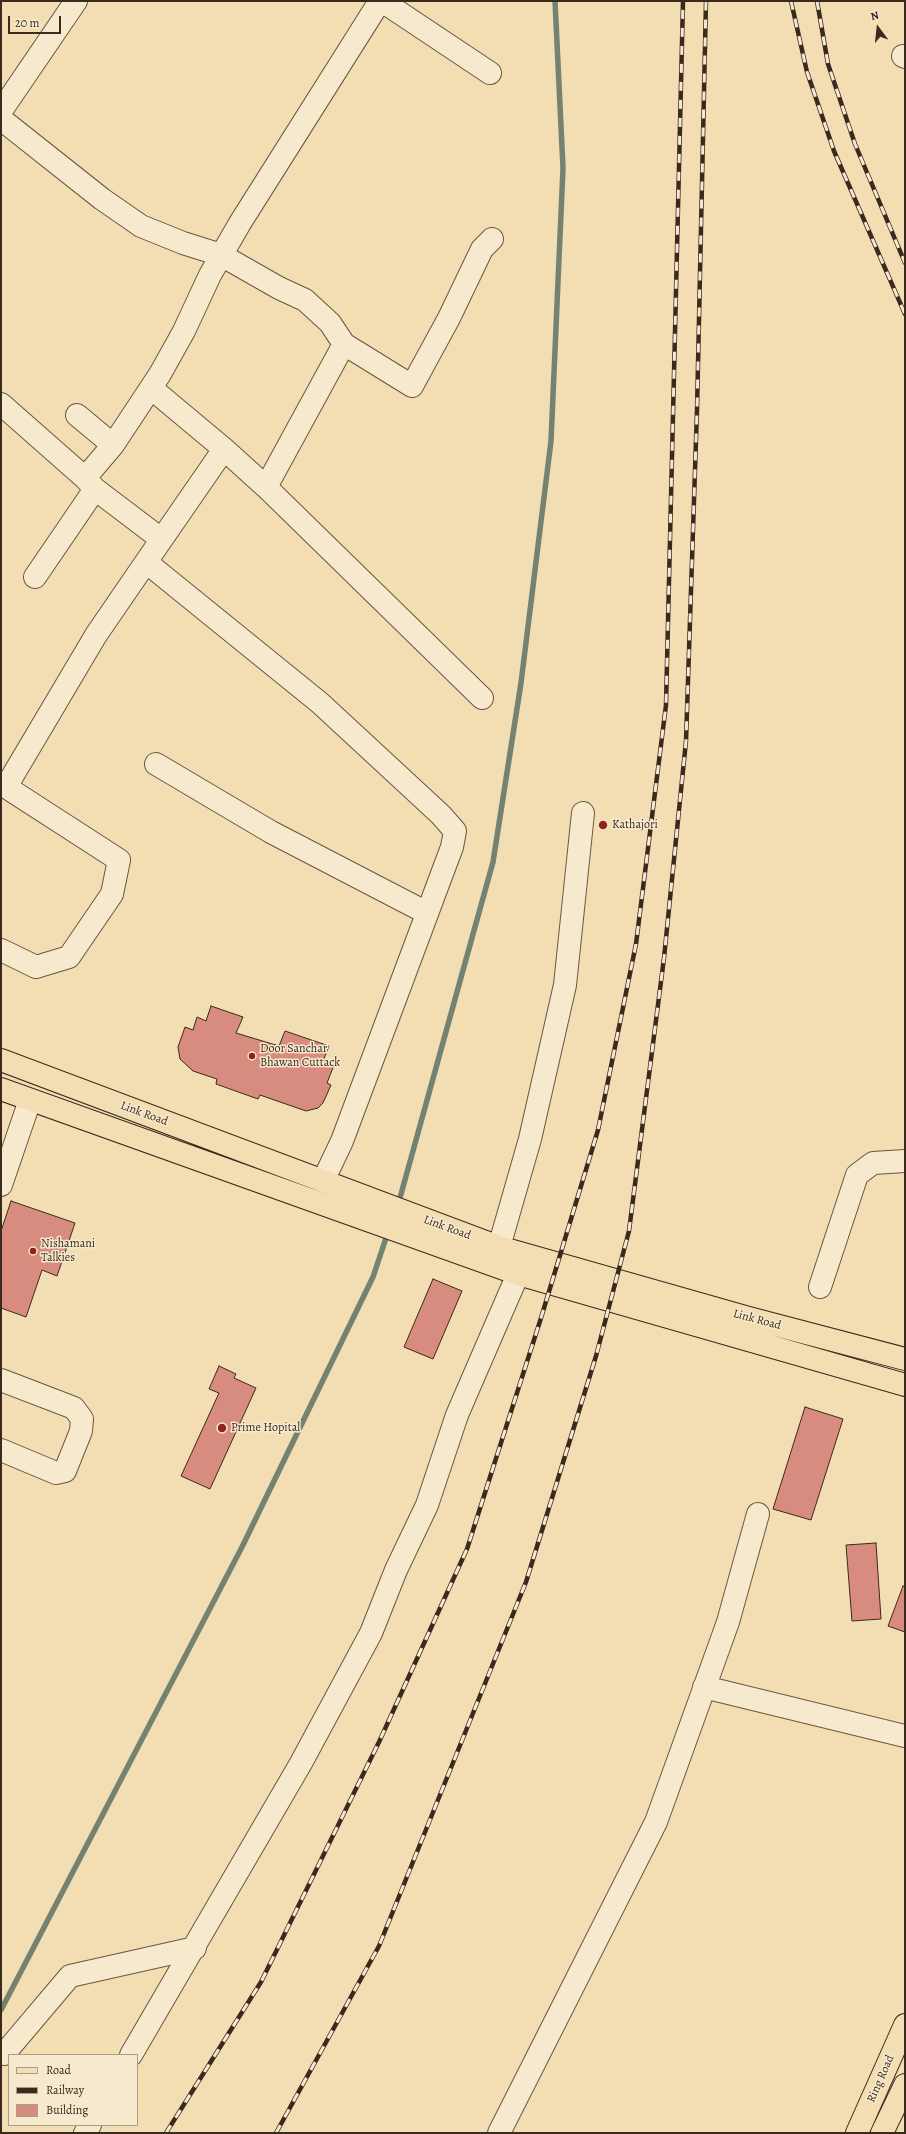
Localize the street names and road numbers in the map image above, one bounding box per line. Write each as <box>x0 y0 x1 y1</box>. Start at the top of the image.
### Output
street label: Link Road <box>118 1099 170 1129</box>
street label: Link Road <box>421 1213 473 1243</box>
street label: Link Road <box>731 1307 783 1333</box>
street label: Ring Road <box>864 2053 898 2105</box>

